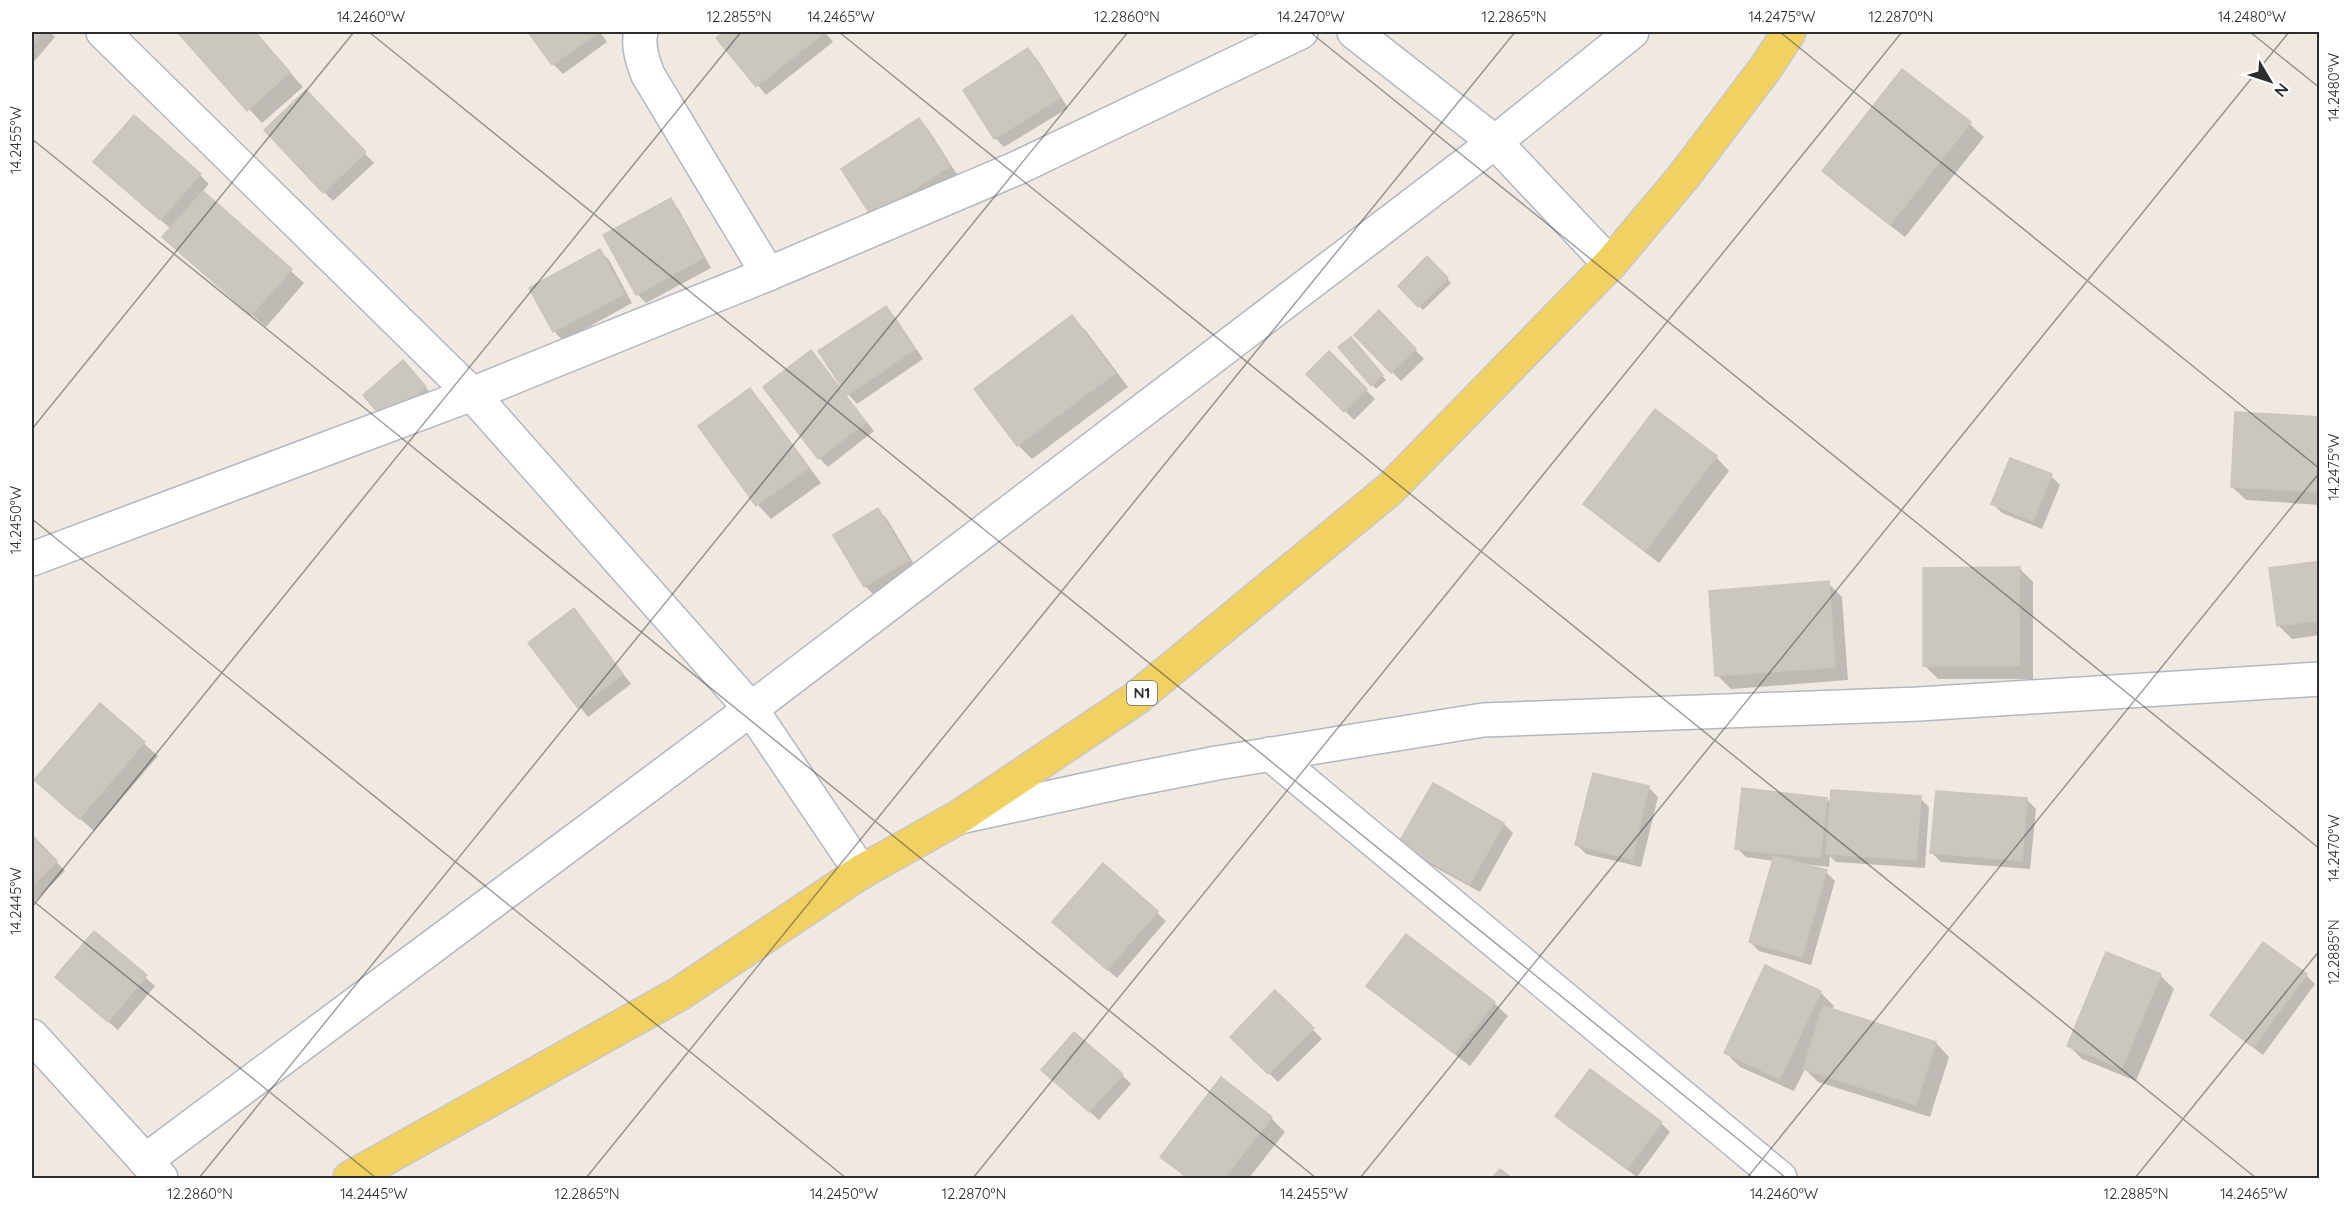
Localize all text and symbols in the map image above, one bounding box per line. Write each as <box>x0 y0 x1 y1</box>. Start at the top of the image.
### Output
text: 14.2460°W <box>337 7 406 26</box>
text: 12.2855°N <box>706 7 772 26</box>
text: 14.2465°W <box>807 7 875 26</box>
text: 12.2860°N <box>1094 7 1160 26</box>
text: 14.2470°W <box>1277 7 1345 26</box>
text: 12.2865°N <box>1481 7 1547 26</box>
text: 14.2475°W <box>1749 7 1816 26</box>
text: 12.2870°N <box>1868 7 1934 26</box>
text: 14.2480°W <box>2218 7 2287 26</box>
north arrow <box>2240 51 2300 111</box>
text: 14.2480°W <box>2324 52 2343 121</box>
text: N <box>2270 80 2293 101</box>
text: 14.2455°W <box>6 106 25 174</box>
text: 14.2475°W <box>2324 433 2343 500</box>
text: 14.2450°W <box>6 485 25 554</box>
road number: N1 <box>1127 681 1157 705</box>
text: 14.2470°W <box>2324 814 2343 882</box>
text: 14.2445°W <box>6 867 25 935</box>
text: 12.2885°N <box>2324 919 2343 985</box>
text: 12.2860°N <box>167 1184 233 1203</box>
text: 14.2445°W <box>340 1184 408 1203</box>
text: 12.2865°N <box>554 1184 620 1203</box>
text: 14.2450°W <box>810 1184 879 1203</box>
text: 12.2870°N <box>941 1184 1007 1203</box>
text: 14.2455°W <box>1280 1184 1348 1203</box>
text: 14.2460°W <box>1750 1184 1819 1203</box>
text: 12.2885°N <box>2103 1184 2169 1203</box>
text: 14.2465°W <box>2220 1184 2288 1203</box>

